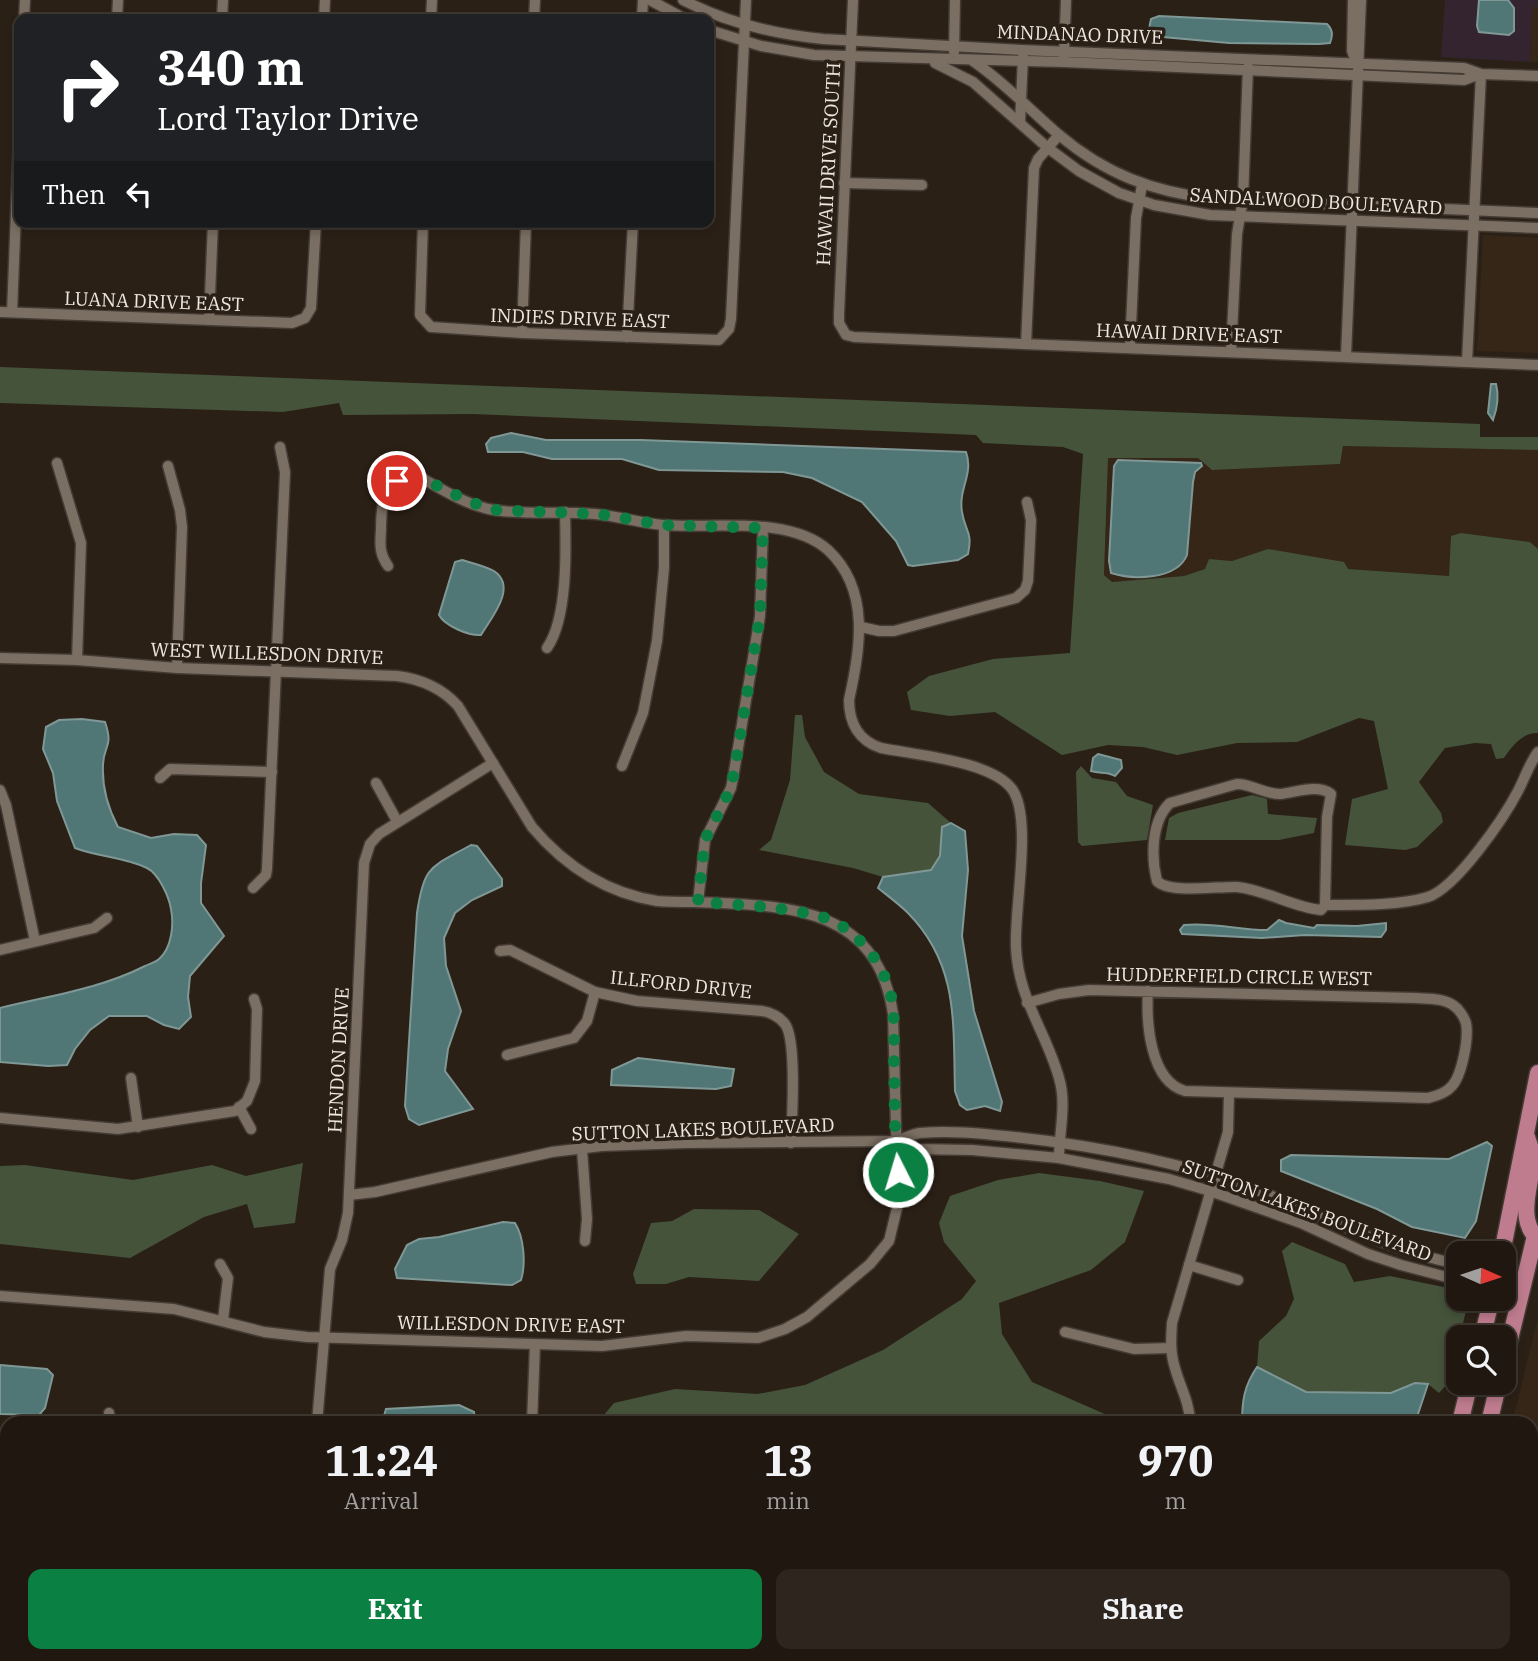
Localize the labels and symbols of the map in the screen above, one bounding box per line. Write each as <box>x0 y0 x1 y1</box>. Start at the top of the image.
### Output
street label: MINDANAO DRIVE <box>996 19 1164 49</box>
street label: HAWAII DRIVE SOUTH <box>811 62 845 266</box>
street label: SANDALWOOD BOULEVARD <box>1189 182 1443 220</box>
street label: LUANA DRIVE EAST <box>64 286 244 316</box>
street label: INDIES DRIVE EAST <box>490 303 670 333</box>
street label: HAWAII DRIVE EAST <box>1096 318 1282 348</box>
pin <box>367 451 427 511</box>
street label: WEST WILLESDON DRIVE <box>150 637 384 669</box>
street label: HUDDERFIELD CIRCLE WEST <box>1106 962 1372 990</box>
street label: ILLFORD DRIVE <box>609 965 753 1003</box>
street label: HENDON DRIVE <box>322 987 354 1133</box>
street label: SUTTON LAKES BOULEVARD <box>571 1112 835 1146</box>
position arrow <box>861 1135 935 1209</box>
street label: SUTTON LAKES BOULEVARD <box>1179 1154 1435 1266</box>
north arrow <box>1446 1241 1516 1311</box>
street label: WILLESDON DRIVE EAST <box>397 1310 625 1338</box>

